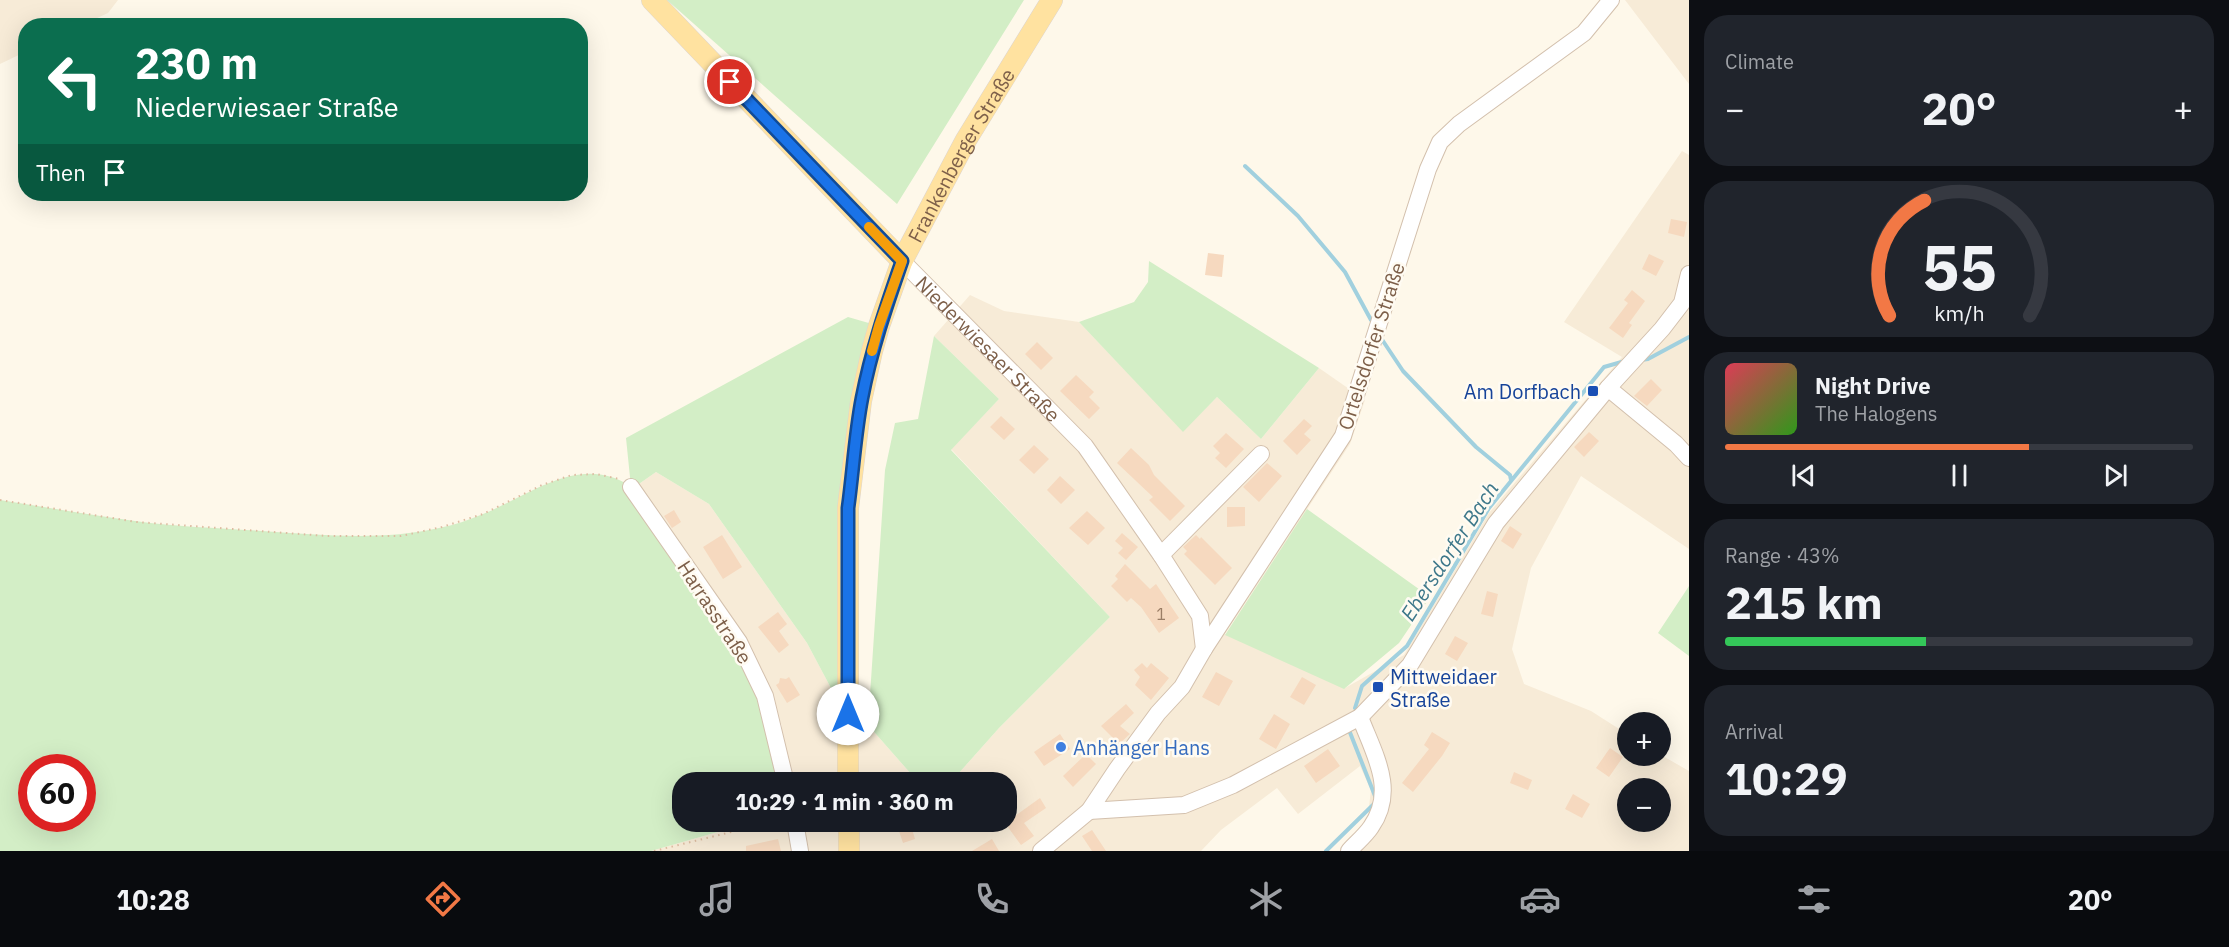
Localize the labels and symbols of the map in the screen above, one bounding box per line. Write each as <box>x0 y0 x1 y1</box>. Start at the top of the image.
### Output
pin <box>704 56 755 107</box>
street label: Frankenberger Straße <box>901 63 1021 247</box>
street label: Ortelsdorfer Straße <box>1331 259 1411 433</box>
street label: Niederwiesaer Straße <box>910 269 1067 427</box>
place label: Am Dorfbach <box>1464 378 1581 405</box>
marker: Am Dorfbach <box>1586 384 1600 398</box>
water label: Ebersdorfer Bach <box>1393 476 1505 626</box>
street label: Harrasstraße <box>672 555 758 669</box>
house number: 1 <box>1156 604 1166 624</box>
place label: Mittweidaer Straße <box>1390 663 1497 713</box>
marker: Mittweidaer Straße <box>1371 680 1385 694</box>
position arrow <box>816 682 880 746</box>
place label: Anhänger Hans <box>1073 734 1210 761</box>
marker: Anhänger Hans <box>1054 740 1068 754</box>
speed limit sign: 60 <box>18 754 96 832</box>

